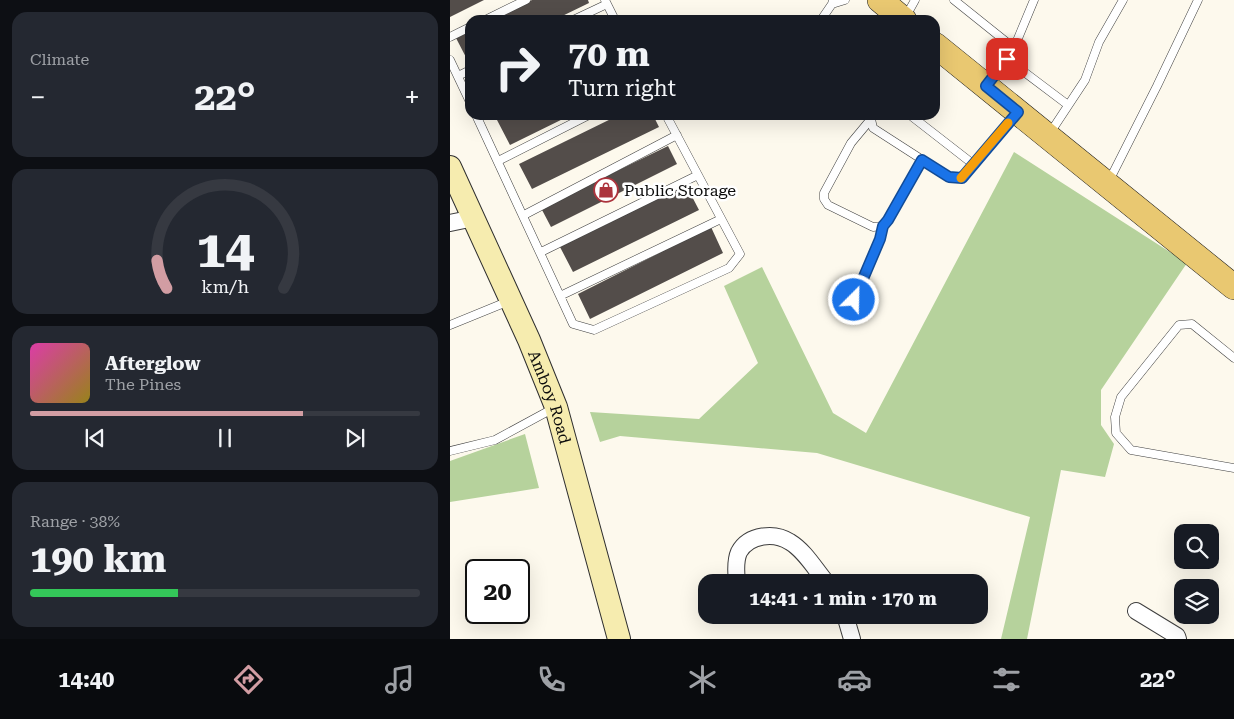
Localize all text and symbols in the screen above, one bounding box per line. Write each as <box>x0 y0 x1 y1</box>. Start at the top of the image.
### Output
text: 70 m <box>568 34 650 75</box>
icon: right <box>485 35 550 100</box>
pin <box>986 38 1028 80</box>
icon: arrive <box>993 45 1021 73</box>
text: Climate <box>30 50 89 69</box>
text: 22° <box>194 75 256 119</box>
text: Turn right <box>568 76 676 101</box>
text: − <box>30 81 46 114</box>
text: + <box>404 81 420 114</box>
shop icon: Public Storage <box>593 177 619 203</box>
place label: Public Storage <box>624 181 736 200</box>
text: 14 <box>196 219 254 280</box>
position arrow <box>827 273 879 325</box>
text: km/h <box>201 276 249 297</box>
street label: Amboy Road <box>525 347 575 446</box>
text: Afterglow <box>105 352 201 375</box>
text: The Pines <box>105 375 181 394</box>
icon: previous <box>81 424 109 452</box>
icon: pause <box>211 424 239 452</box>
icon: next <box>341 424 369 452</box>
text: Range · 38% <box>30 512 120 531</box>
map controls <box>1174 524 1219 624</box>
button: search <box>1174 524 1219 569</box>
text: 190 km <box>30 537 166 581</box>
speed limit sign: 20 <box>465 559 530 624</box>
button: layers <box>1174 579 1219 624</box>
text: 14:41 · 1 min · 170 m <box>749 587 937 610</box>
icon: directions <box>231 662 266 697</box>
icon: music <box>382 662 417 697</box>
icon: phone <box>534 662 569 697</box>
icon: climate <box>685 662 720 697</box>
icon: car <box>837 662 872 697</box>
icon: filters <box>989 662 1024 697</box>
text: 14:40 <box>58 667 114 692</box>
text: 22° <box>1140 667 1176 692</box>

